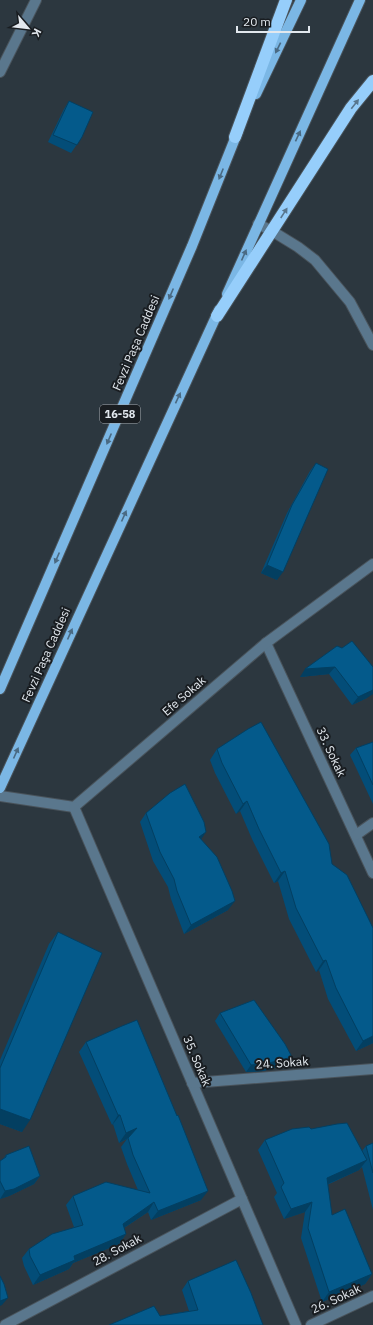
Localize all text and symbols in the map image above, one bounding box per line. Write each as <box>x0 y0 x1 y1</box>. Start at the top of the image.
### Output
north arrow <box>8 8 48 48</box>
scale bar <box>237 8 309 34</box>
text: 20 m <box>243 14 271 29</box>
text: K <box>29 26 45 40</box>
one-way arrow <box>275 42 281 53</box>
one-way arrow <box>350 98 359 109</box>
one-way arrow <box>295 131 301 142</box>
one-way arrow <box>217 168 223 180</box>
one-way arrow <box>280 207 288 218</box>
one-way arrow <box>241 249 247 260</box>
one-way arrow <box>168 288 174 300</box>
street label: Fevzi Paşa Caddesi <box>109 293 162 393</box>
one-way arrow <box>175 392 181 404</box>
road number: 16-58 <box>100 405 140 423</box>
one-way arrow <box>106 433 112 444</box>
one-way arrow <box>121 510 127 522</box>
one-way arrow <box>54 553 60 565</box>
street label: Fevzi Paşa Caddesi <box>18 605 73 704</box>
one-way arrow <box>67 629 73 640</box>
street label: Efe Sokak <box>159 672 209 719</box>
street label: 33. Sokak <box>313 725 350 780</box>
one-way arrow <box>13 747 19 758</box>
street label: 35. Sokak <box>180 1033 215 1089</box>
street label: 24. Sokak <box>255 1053 310 1072</box>
street label: 28. Sokak <box>90 1230 144 1269</box>
street label: 26. Sokak <box>309 1280 364 1317</box>

